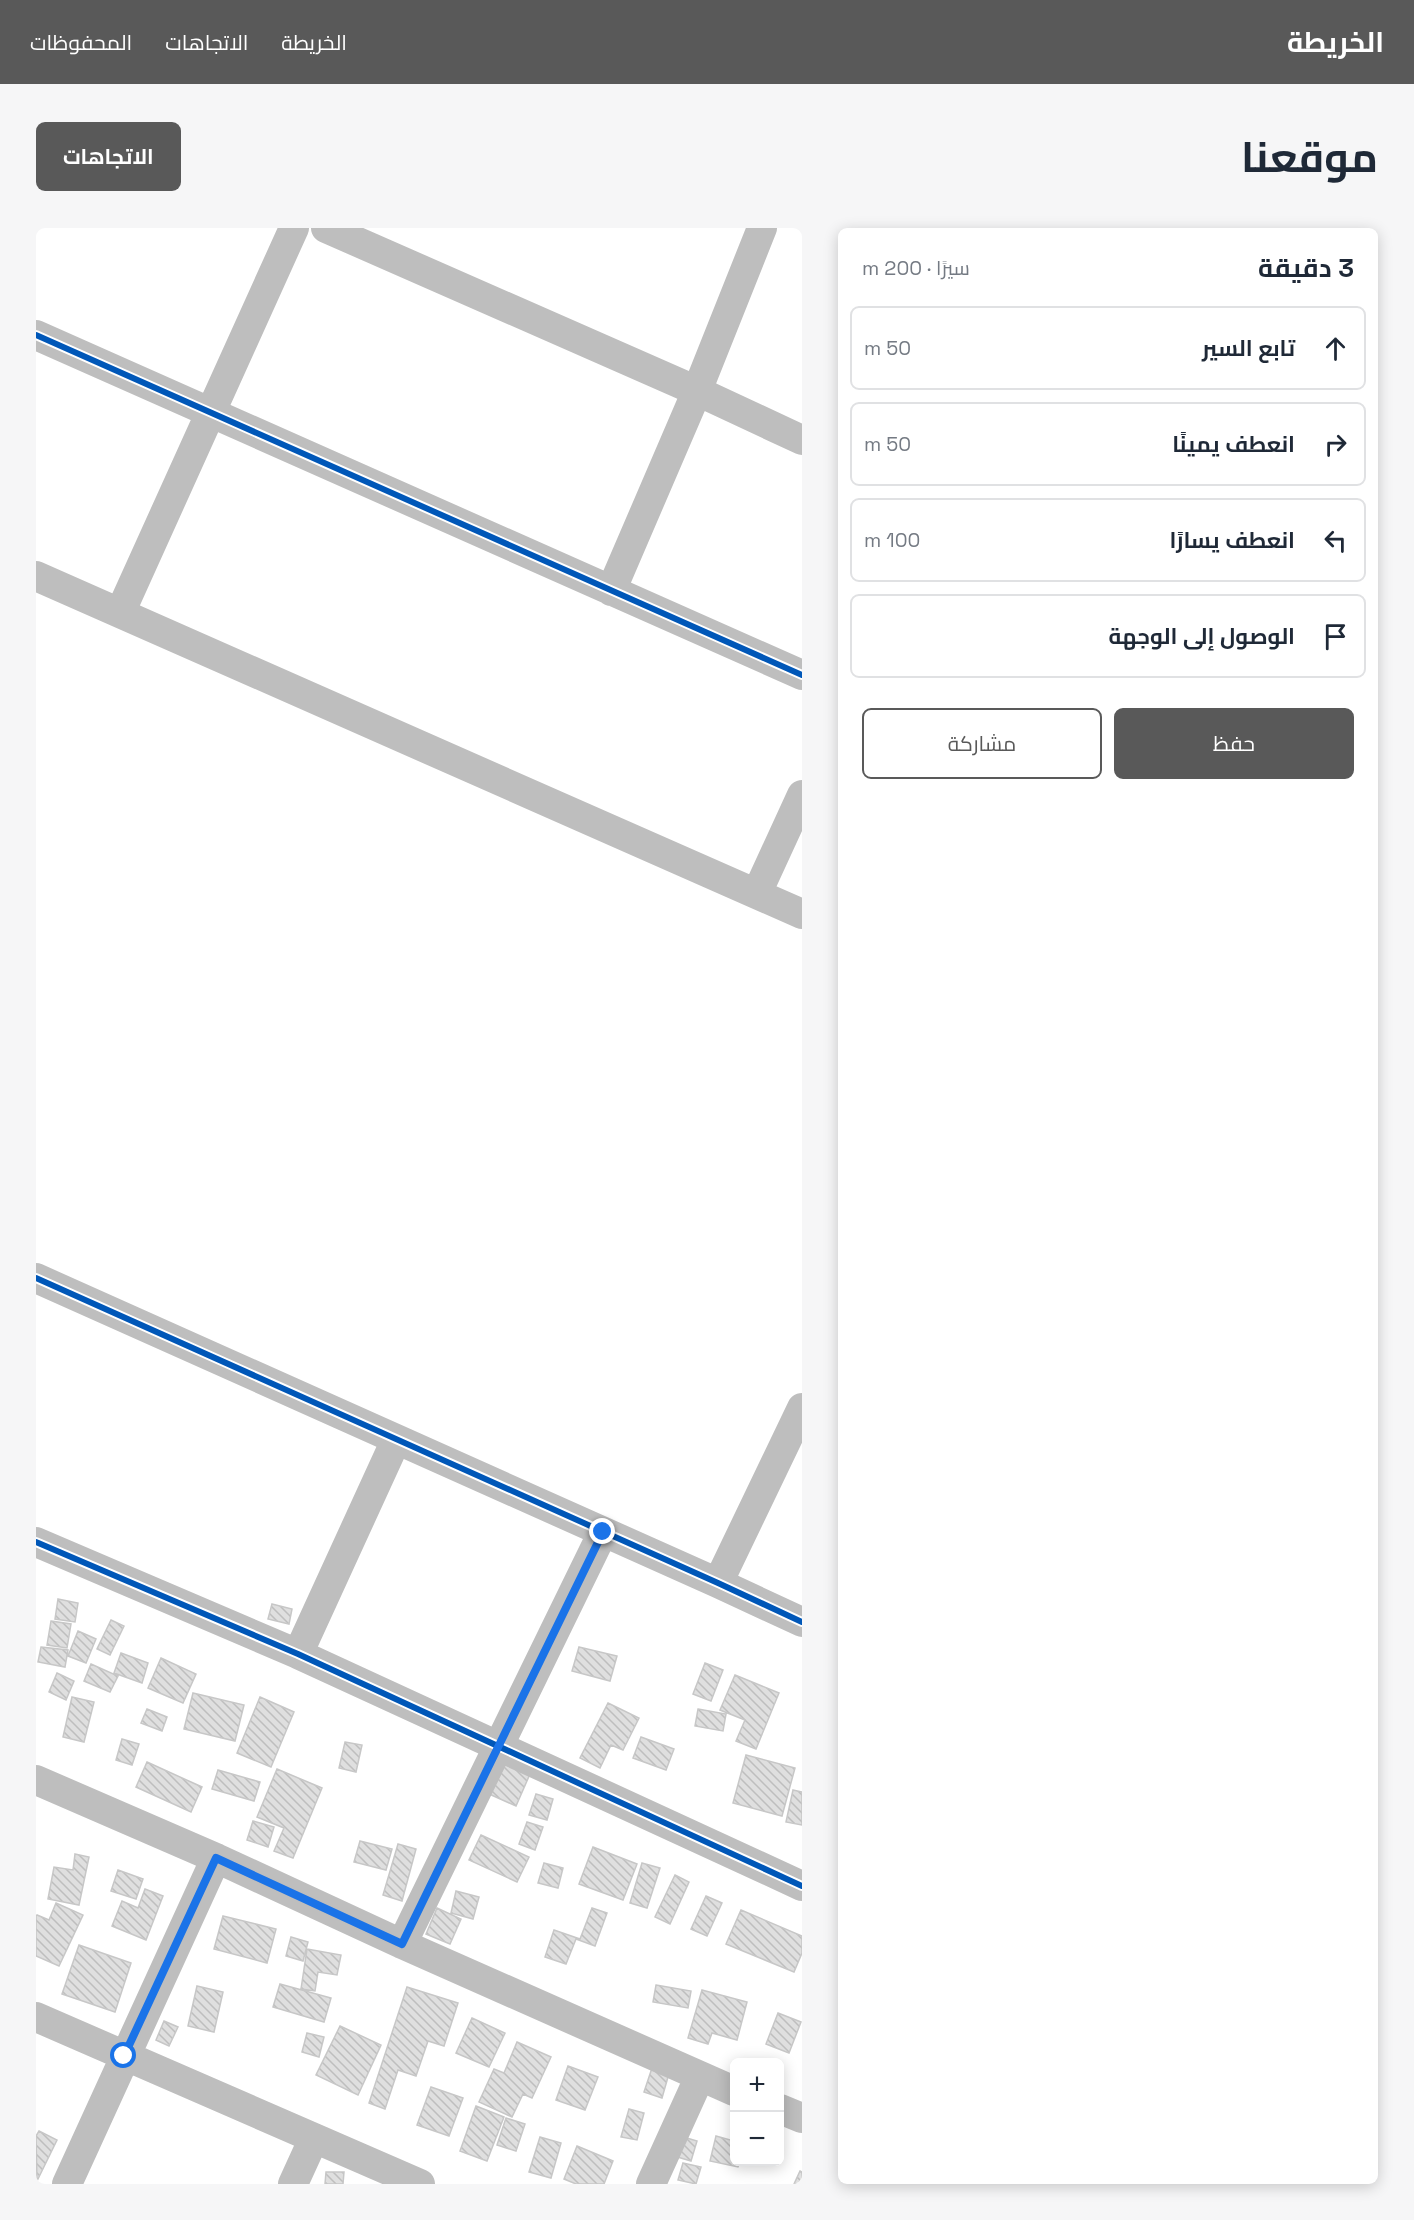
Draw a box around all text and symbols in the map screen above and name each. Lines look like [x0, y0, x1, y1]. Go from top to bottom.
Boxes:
text: الخريطة [1287, 24, 1384, 60]
text: المحفوظات [30, 29, 132, 56]
text: الاتجاهات [165, 29, 248, 56]
text: الخريطة [281, 29, 347, 56]
button: الاتجاهات [36, 122, 181, 191]
text: موقعنا [1241, 131, 1378, 184]
text: 3 دقيقة [1258, 251, 1354, 285]
text: سيرًا · 200 m [862, 255, 970, 281]
icon: ahead [1319, 332, 1352, 365]
text: تابع السير [1202, 334, 1295, 362]
text: 50 m [864, 335, 911, 361]
icon: right [1319, 428, 1352, 461]
text: انعطف يمينًا [1172, 430, 1295, 458]
text: 50 m [864, 431, 911, 457]
icon: left [1319, 524, 1352, 557]
text: انعطف يسارًا [1169, 526, 1295, 554]
text: 100 m [864, 527, 920, 553]
icon: arrive [1319, 620, 1352, 653]
text: الوصول إلى الوجهة [1109, 622, 1295, 650]
button: مشاركة [862, 708, 1102, 779]
button: حفظ [1114, 708, 1354, 779]
route end [589, 1518, 615, 1544]
route start [110, 2042, 136, 2068]
map controls [730, 2058, 784, 2166]
button: + [730, 2058, 784, 2112]
button: − [730, 2112, 784, 2166]

